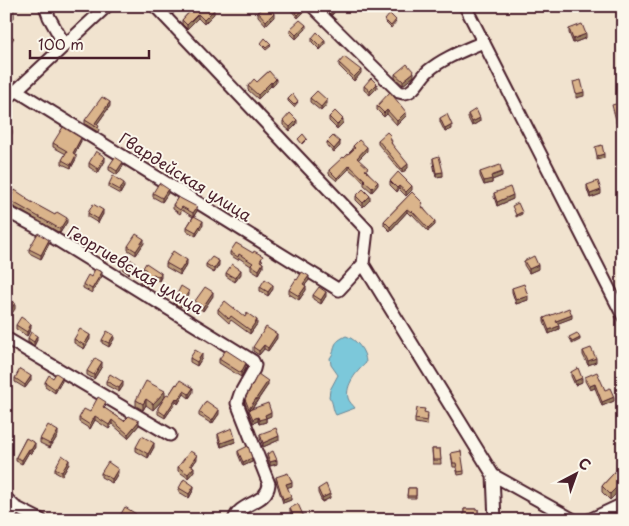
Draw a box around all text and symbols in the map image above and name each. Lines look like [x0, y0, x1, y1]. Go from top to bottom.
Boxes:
scale bar [30, 28, 149, 60]
text: 100 m [38, 32, 84, 55]
street label: Гвардейская улица [115, 125, 257, 227]
street label: Георгиевская улица [63, 219, 209, 319]
north arrow [552, 448, 602, 498]
text: С [574, 452, 596, 475]

